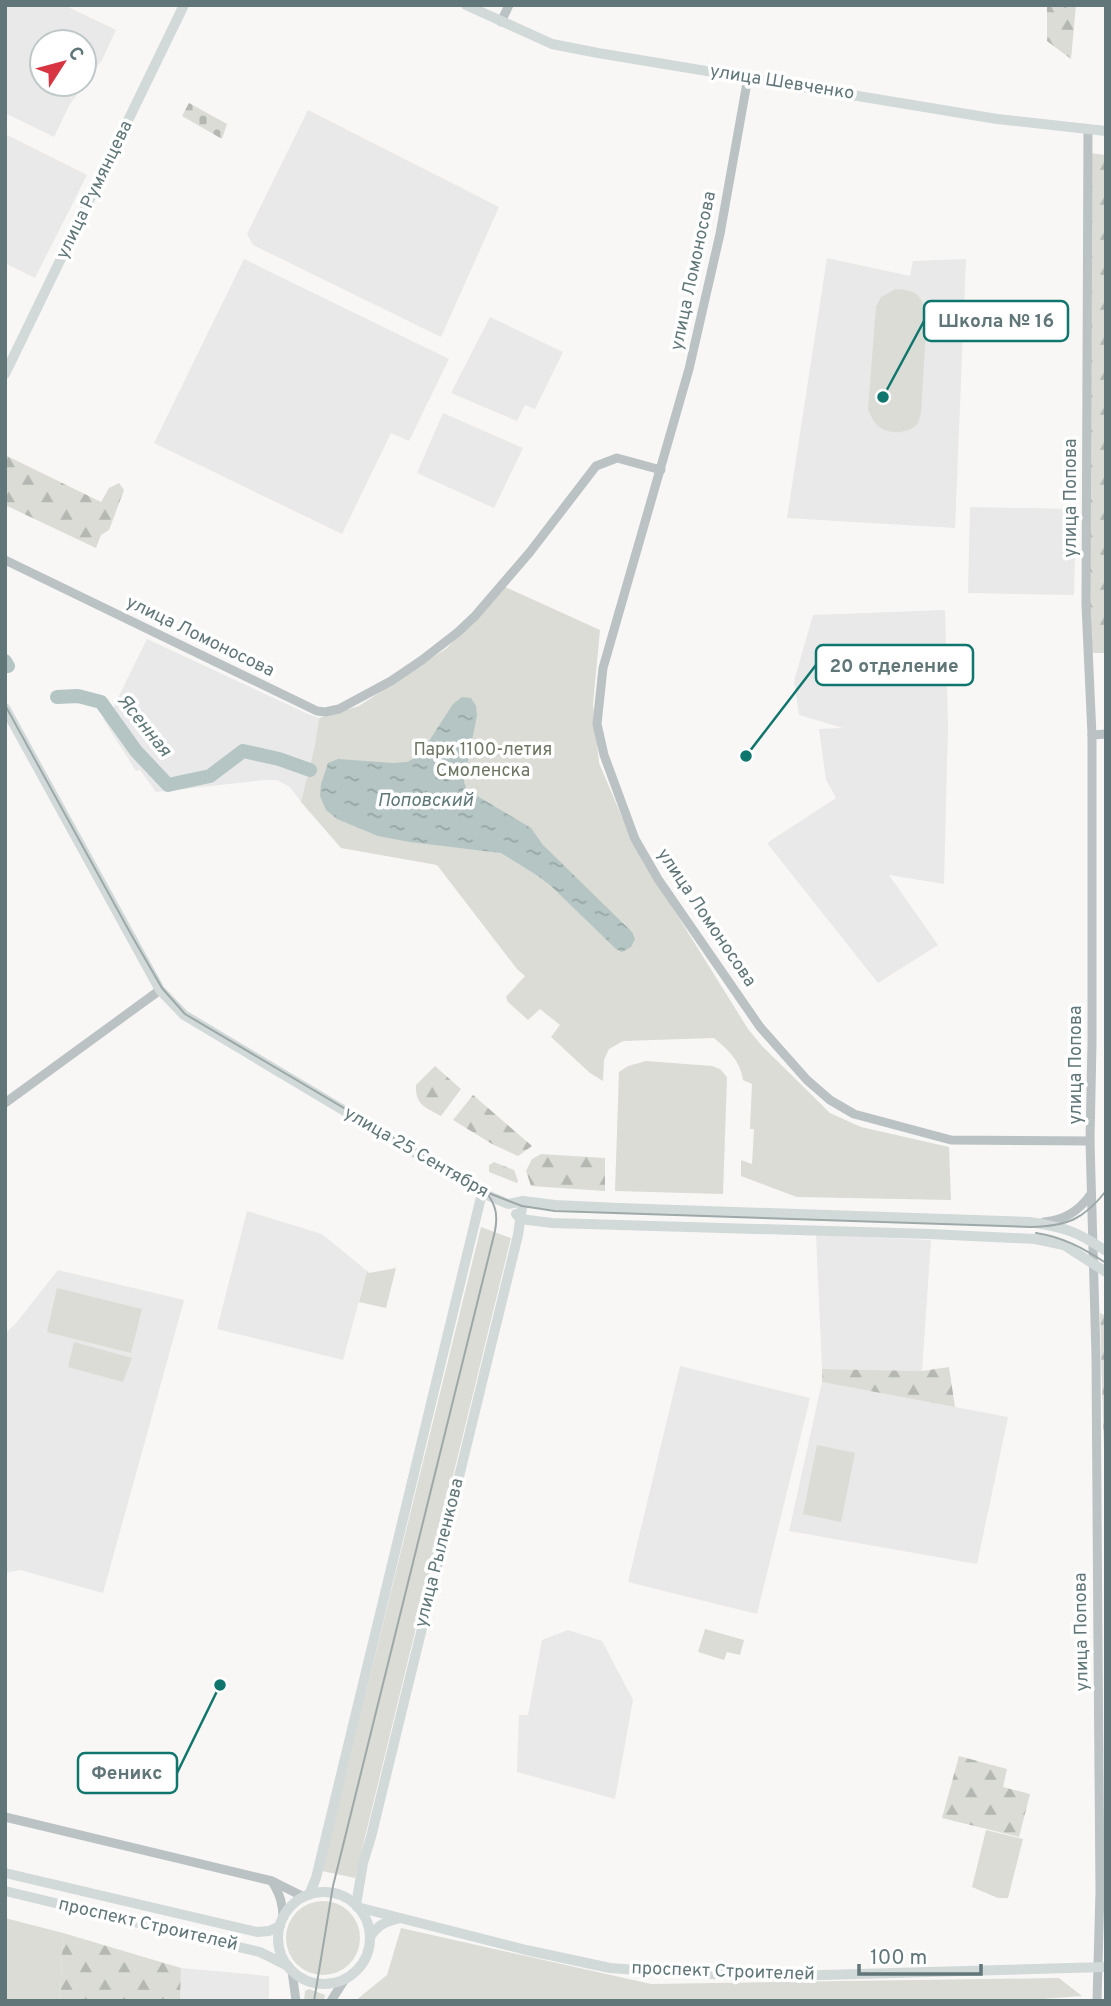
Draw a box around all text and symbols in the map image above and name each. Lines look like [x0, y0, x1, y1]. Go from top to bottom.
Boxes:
north arrow [28, 28, 98, 98]
text: С [62, 42, 88, 66]
street label: улица Шевченко [708, 60, 856, 106]
street label: улица Румянцева [52, 117, 138, 263]
street label: улица Ломоносова [666, 189, 722, 353]
callout: Школа № 16 [924, 301, 1068, 341]
text: Школа № 16 [938, 310, 1054, 334]
street label: улица Попова [1060, 439, 1083, 558]
street label: улица Ломоносова [122, 591, 278, 683]
callout: 20 отделение [816, 645, 973, 685]
text: 20 отделение [829, 655, 959, 679]
water label: Ясенная [111, 690, 177, 763]
park label: Парк 1100-летия Смоленска [414, 739, 552, 783]
water label: Поповский [377, 789, 474, 813]
street label: улица Ломоносова [651, 844, 761, 992]
street label: улица Попова [1065, 1006, 1088, 1125]
street label: улица 25 Сентября [339, 1102, 493, 1204]
street label: улица Рыленкова [410, 1476, 470, 1630]
street label: улица Попова [1069, 1572, 1095, 1692]
callout: Феникс [78, 1753, 177, 1793]
text: Феникс [91, 1762, 163, 1786]
street label: проспект Строителей [56, 1893, 240, 1957]
scale bar [859, 1932, 982, 1976]
text: 100 m [870, 1945, 927, 1972]
street label: проспект Строителей [631, 1957, 815, 1987]

